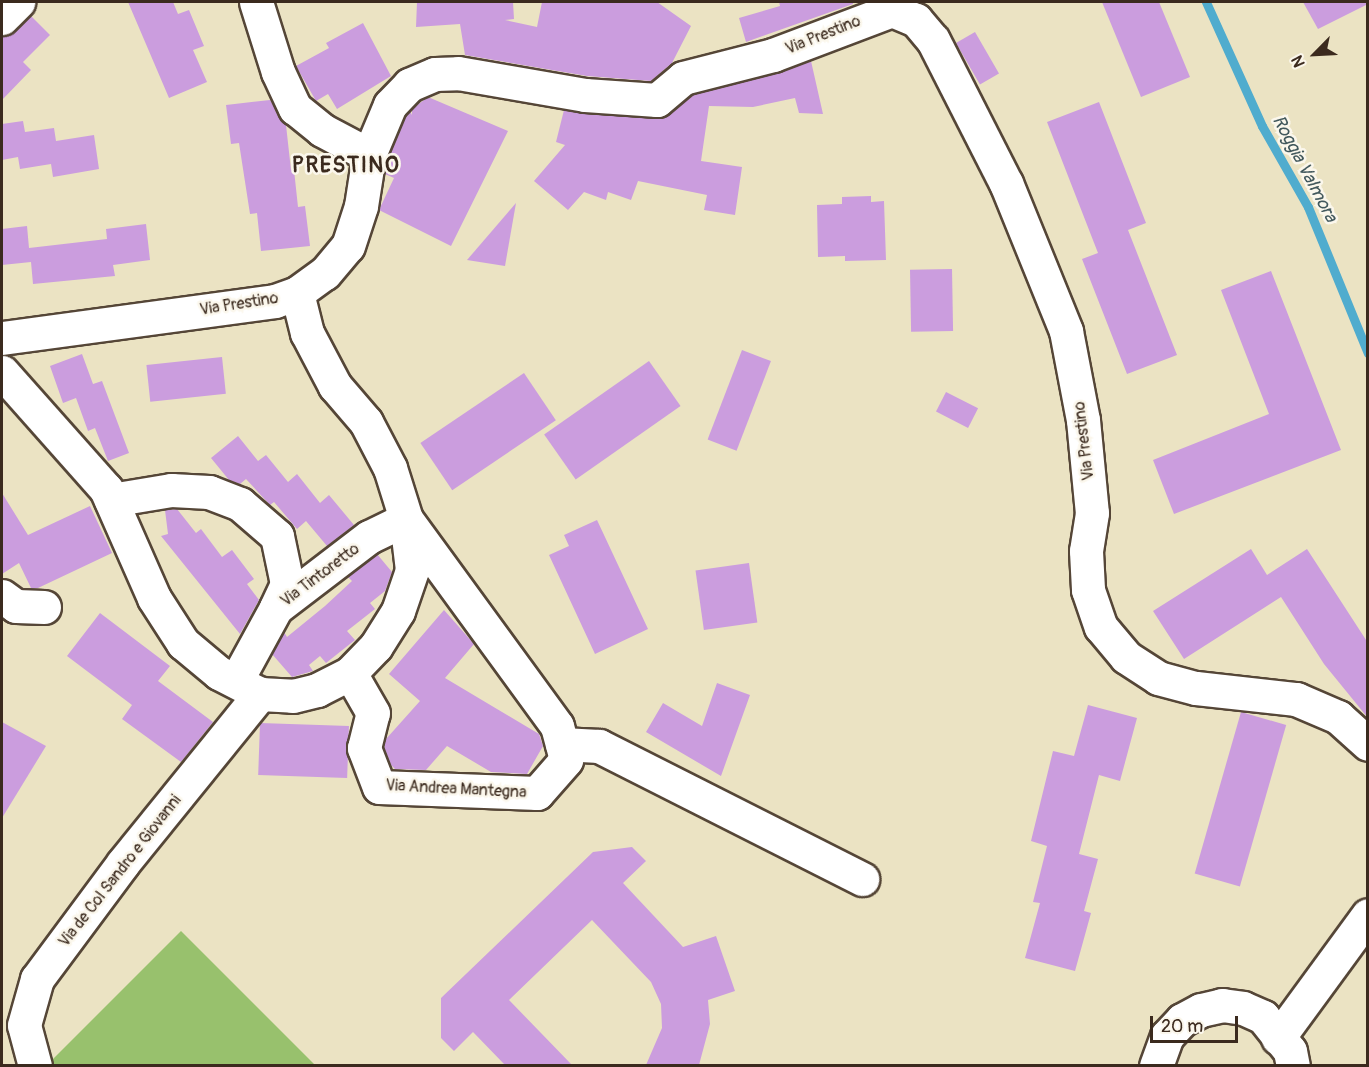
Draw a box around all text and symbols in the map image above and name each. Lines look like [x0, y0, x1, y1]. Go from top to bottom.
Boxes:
street label: Via Prestino [783, 11, 863, 59]
north arrow [1285, 24, 1345, 84]
text: N [1287, 52, 1310, 70]
water label: Roggia Valmora [1267, 112, 1341, 226]
district label: PRESTINO [292, 153, 400, 179]
street label: Via Prestino [198, 288, 280, 320]
street label: Via Prestino [1070, 400, 1098, 482]
street label: Via Tintoretto [277, 539, 363, 611]
street label: Via Andrea Mantegna [385, 776, 527, 802]
street label: Via de Col Sandro e Giovanni [55, 791, 185, 951]
scale bar [1153, 1004, 1242, 1042]
text: 20 m [1161, 1015, 1203, 1038]

